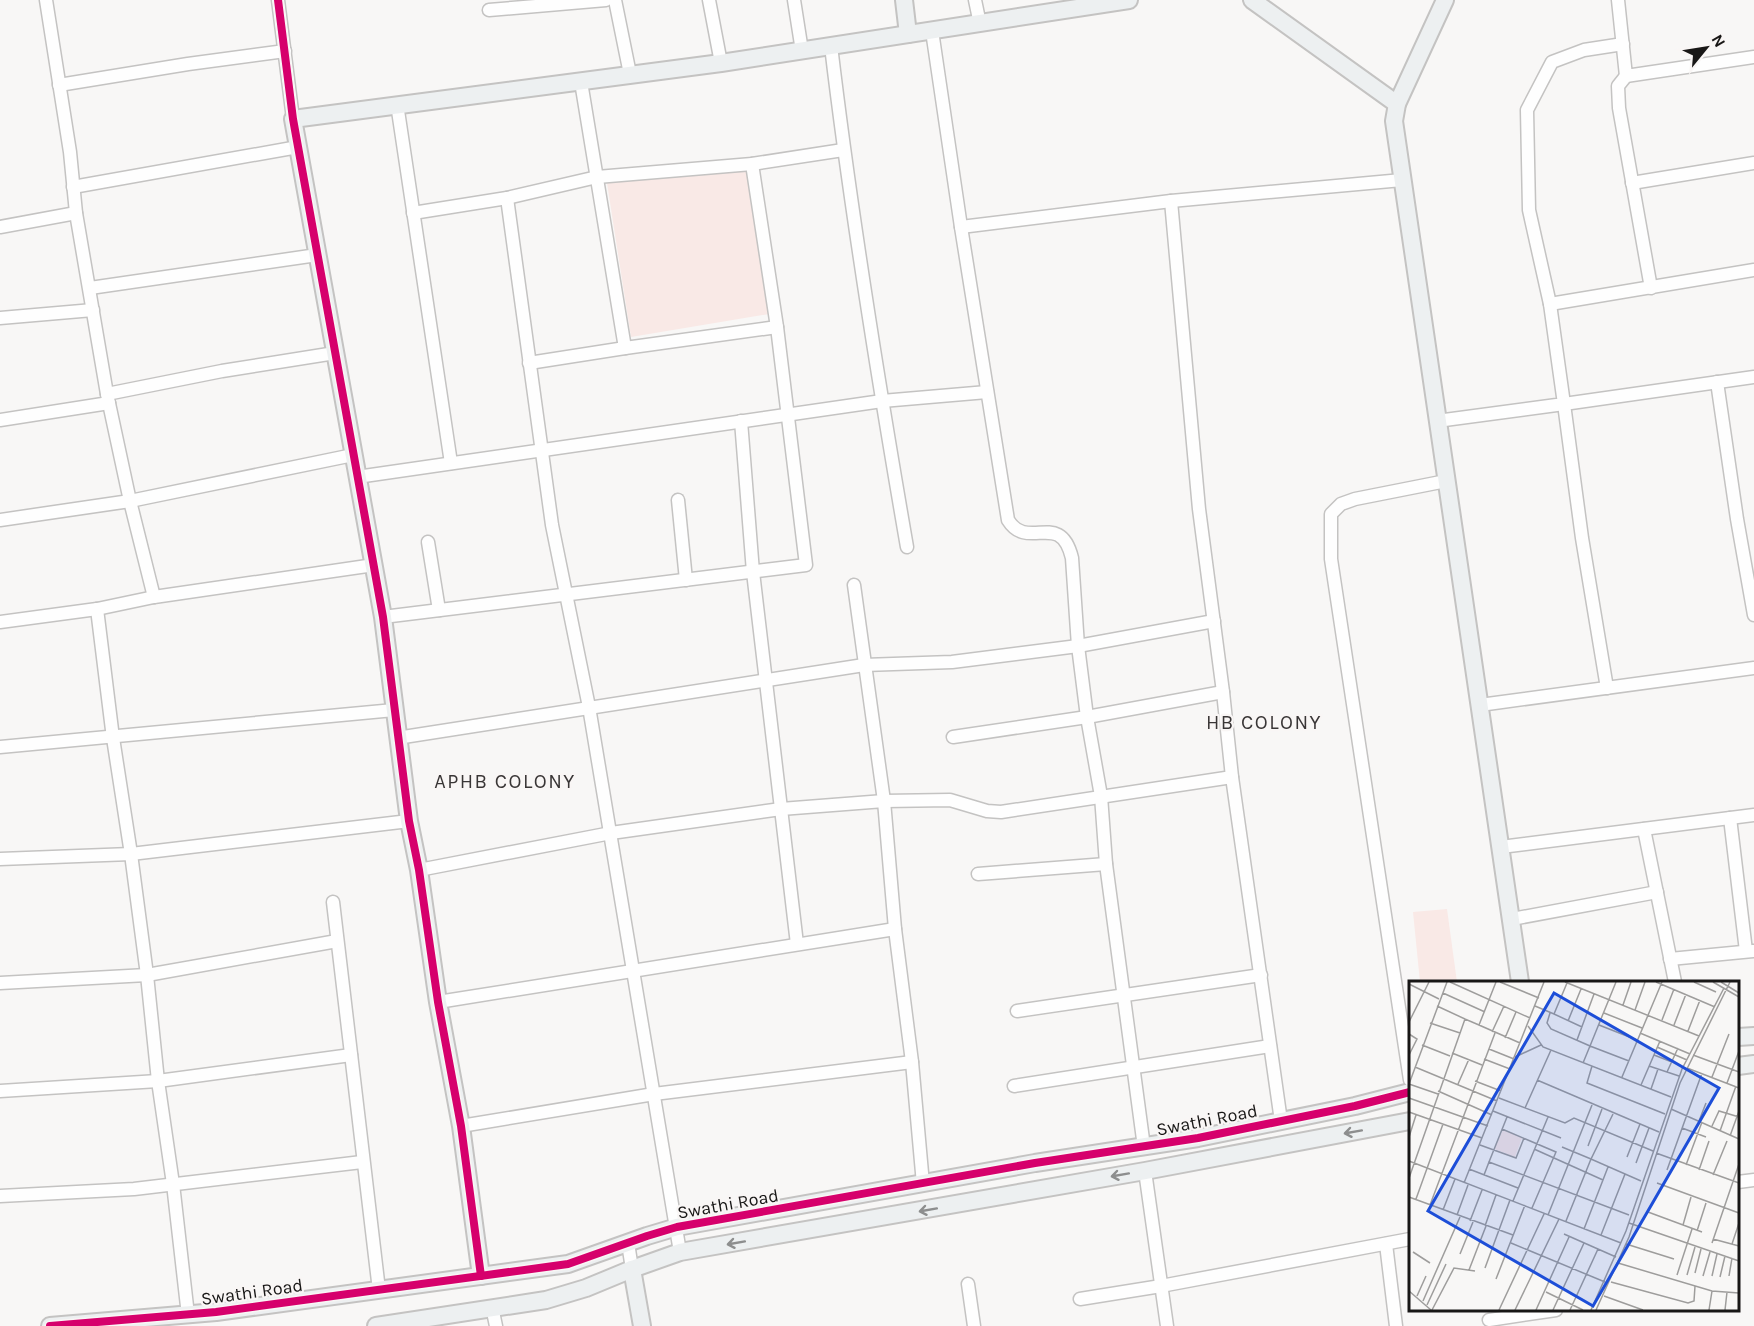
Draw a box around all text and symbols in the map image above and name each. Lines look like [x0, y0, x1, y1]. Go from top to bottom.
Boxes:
north arrow [1676, 18, 1736, 78]
text: N [1707, 31, 1730, 50]
district label: HB COLONY [1206, 711, 1322, 734]
district label: APHB COLONY [434, 770, 576, 793]
inset map [1409, 981, 1739, 1311]
street label: Swathi Road [1155, 1099, 1259, 1141]
one-way arrow [1344, 1126, 1363, 1137]
one-way arrow [1111, 1170, 1130, 1181]
street label: Swathi Road [676, 1184, 780, 1224]
one-way arrow [919, 1204, 938, 1215]
one-way arrow [727, 1238, 746, 1249]
street label: Swathi Road [200, 1274, 304, 1310]

